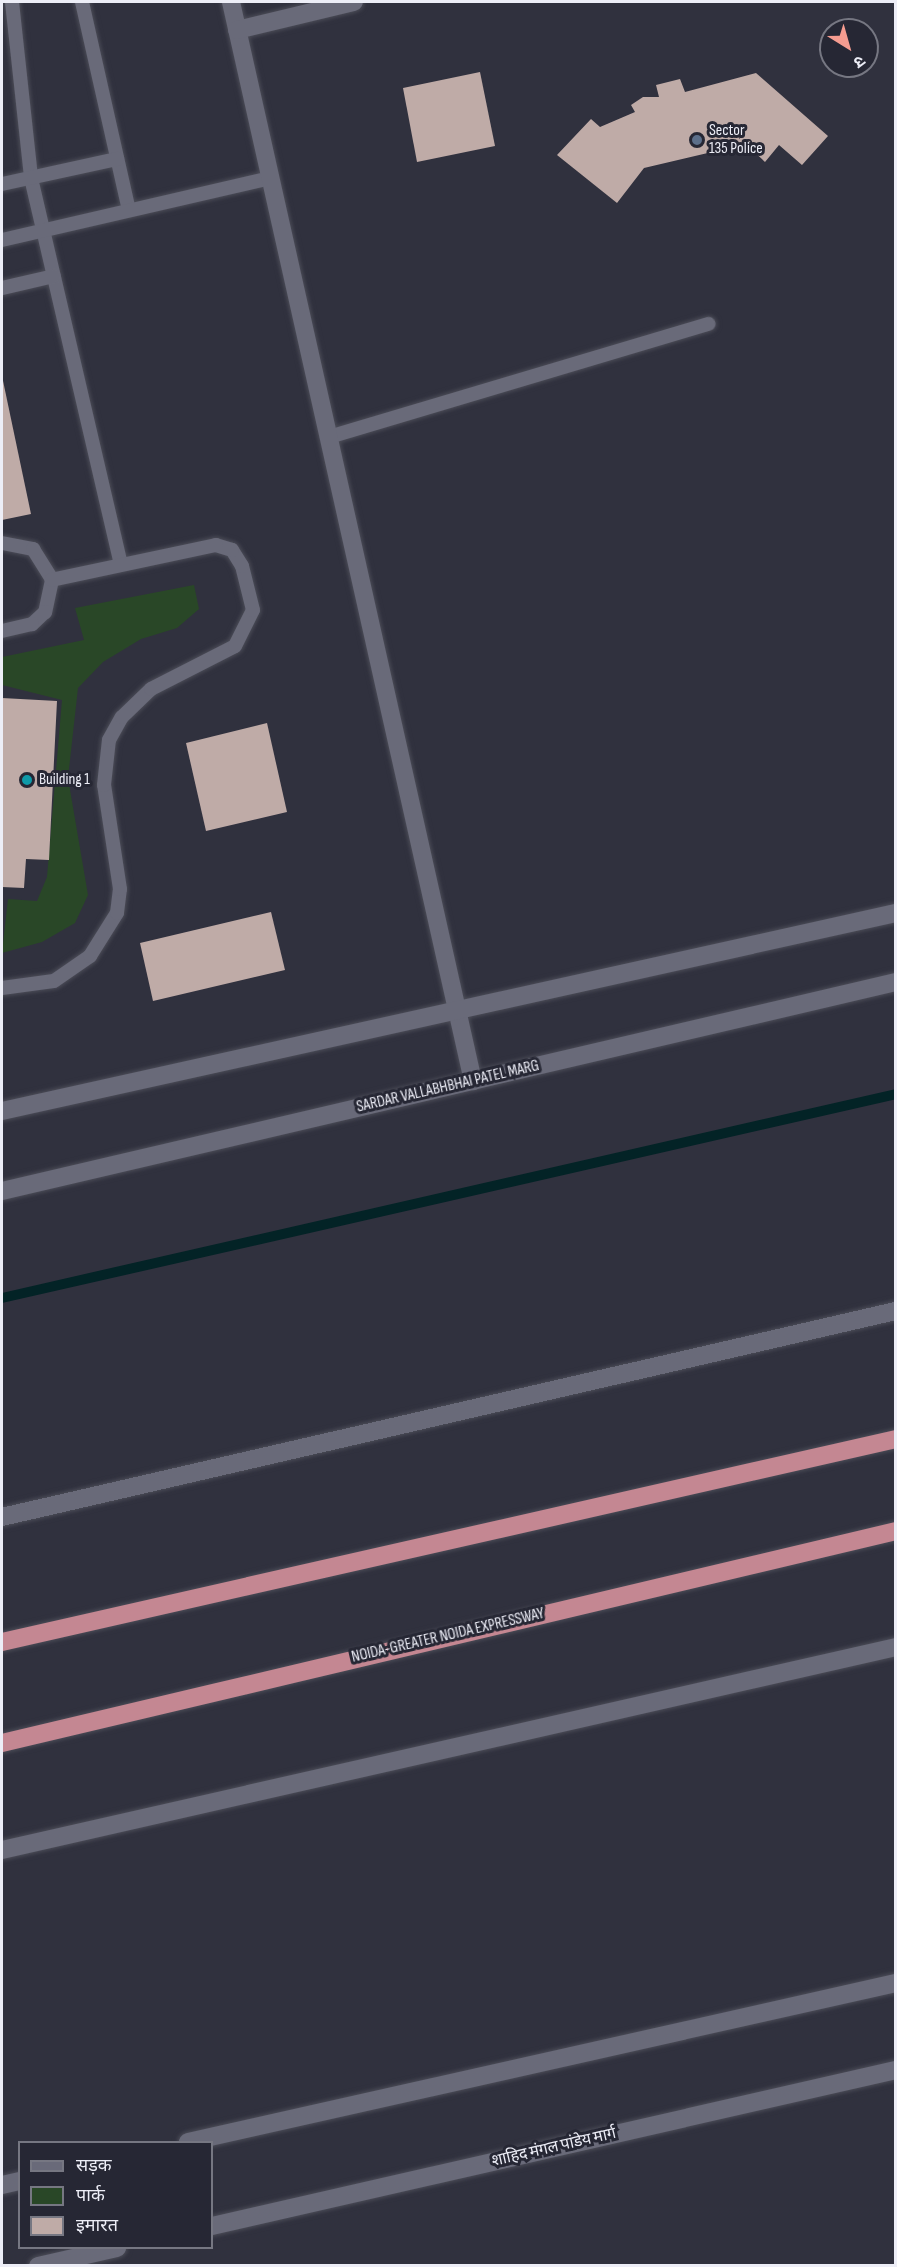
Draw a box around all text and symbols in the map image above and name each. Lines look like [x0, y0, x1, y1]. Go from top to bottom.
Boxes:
north arrow [819, 18, 879, 78]
text: उ [849, 51, 868, 72]
place label: Sector 135 Police [709, 121, 763, 159]
marker: Sector 135 Police [690, 133, 704, 147]
place label: Building 1 [39, 770, 90, 790]
marker: Building 1 [20, 773, 34, 787]
street label: SARDAR VALLABHBHAI PATEL MARG [355, 1057, 541, 1117]
street label: NOIDA-GREATER NOIDA EXPRESSWAY [350, 1604, 546, 1668]
street label: शाहिद मंगल पांडेय मार्ग [490, 2124, 618, 2172]
legend [18, 2141, 213, 2249]
text: सड़क [76, 2155, 112, 2176]
text: पार्क [76, 2185, 105, 2206]
text: इमारत [76, 2215, 118, 2236]

